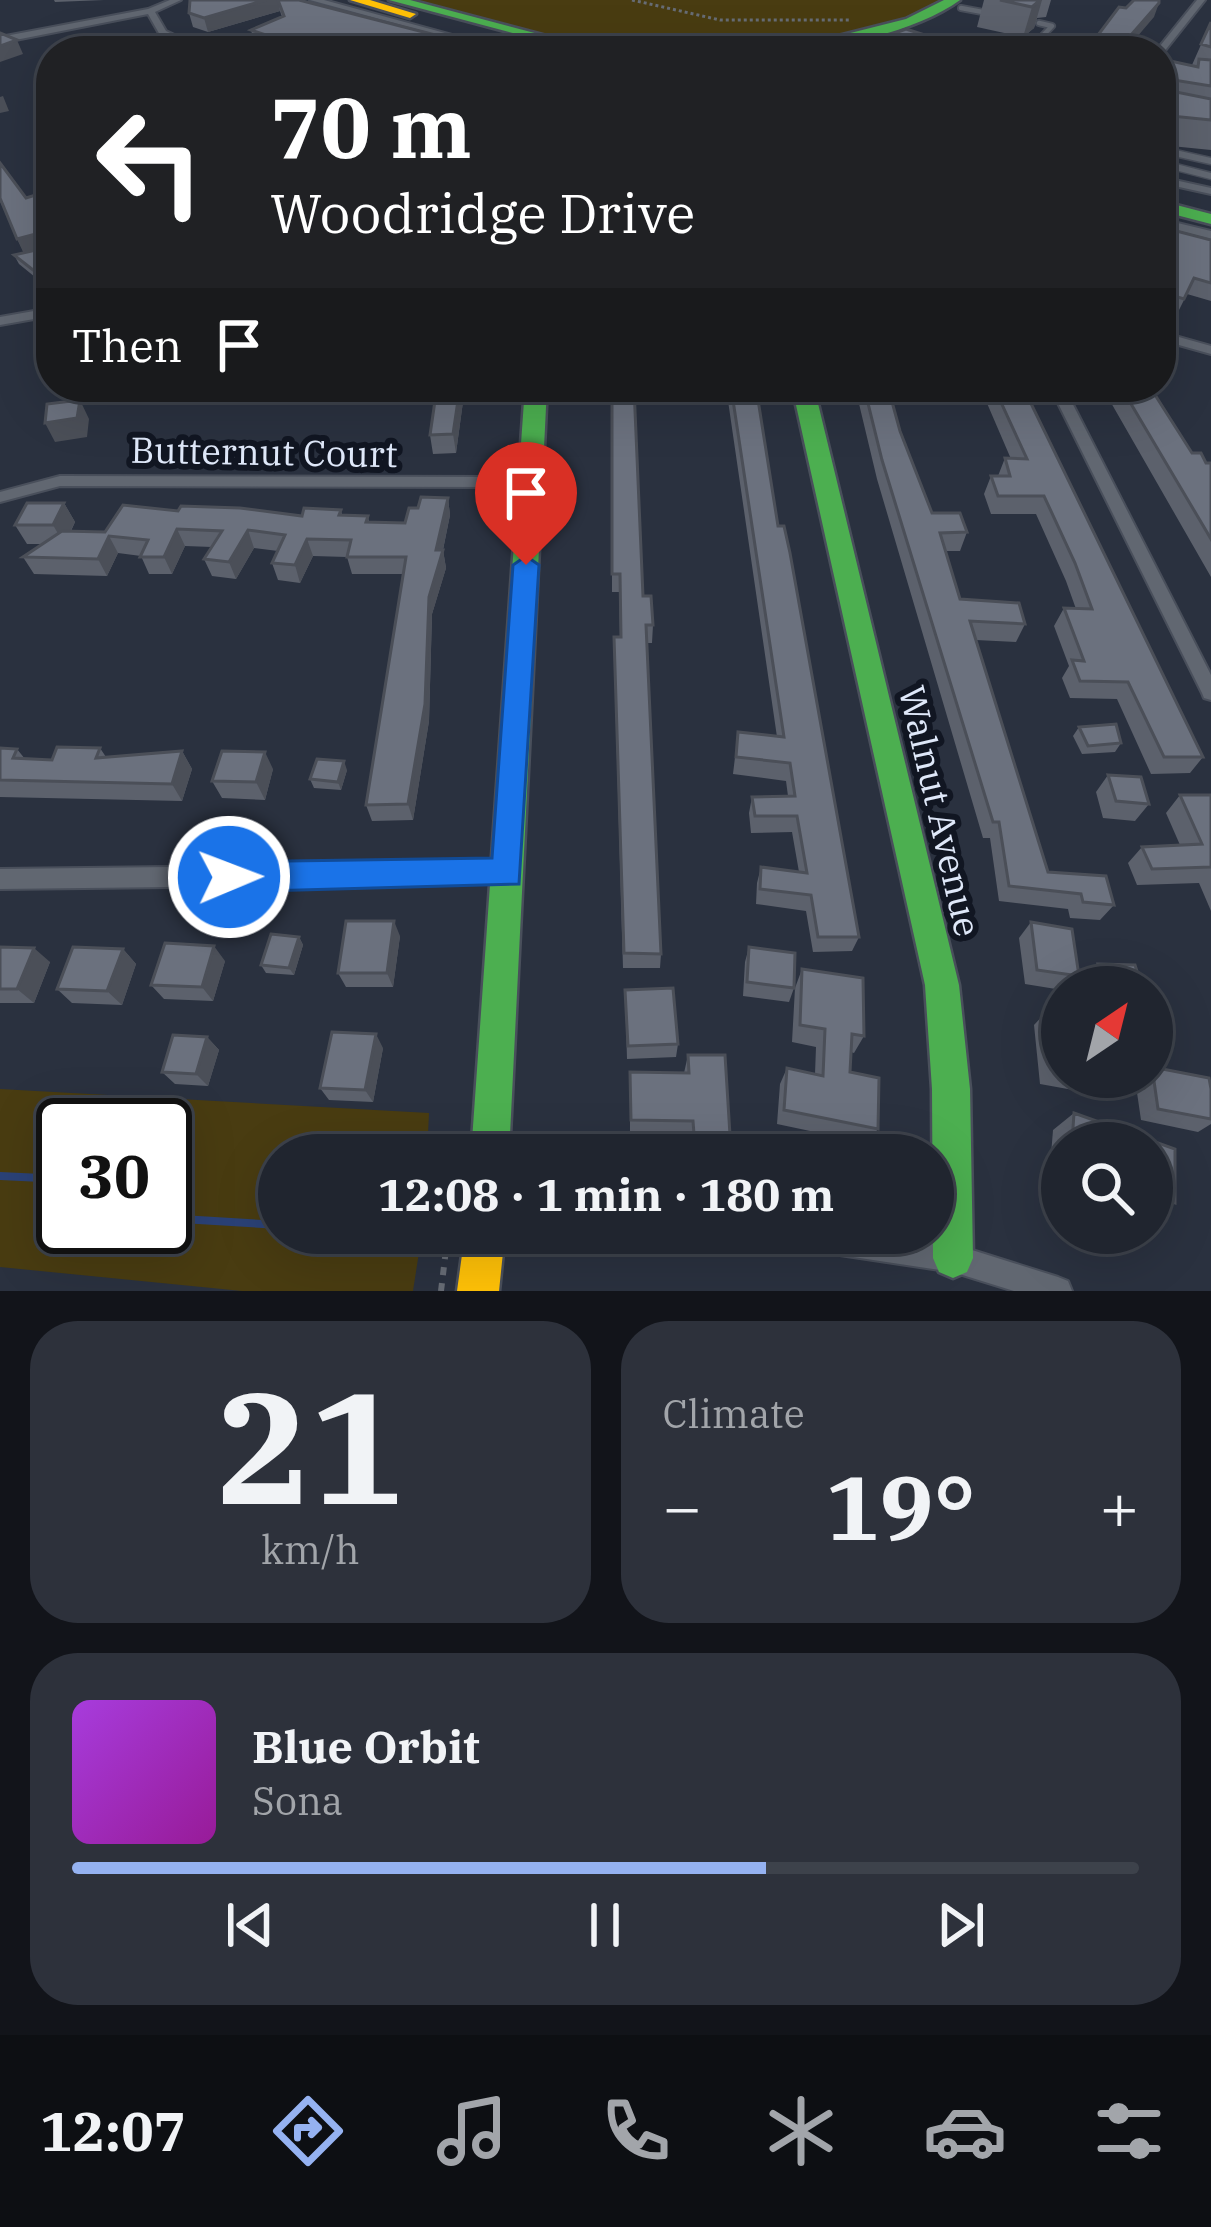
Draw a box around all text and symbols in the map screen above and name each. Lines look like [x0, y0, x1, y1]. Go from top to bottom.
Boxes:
text: 70 m [270, 72, 472, 181]
icon: left [72, 84, 228, 240]
text: Woodridge Drive [270, 178, 695, 248]
icon: arrive [206, 312, 272, 378]
text: Then [72, 316, 182, 374]
street label: Butternut Court [130, 426, 398, 477]
pin [475, 442, 577, 565]
icon: arrive [493, 460, 559, 526]
street label: Walnut Avenue [889, 681, 992, 941]
position arrow [166, 814, 292, 940]
north arrow [1041, 966, 1173, 1098]
map controls [1041, 966, 1173, 1254]
speed limit sign: 30 [36, 1098, 192, 1254]
button: search [1041, 1122, 1173, 1254]
text: 12:08 · 1 min · 180 m [378, 1165, 834, 1223]
text: 21 [217, 1344, 404, 1547]
text: Climate [663, 1388, 805, 1439]
text: 19° [826, 1448, 976, 1565]
text: − [663, 1463, 702, 1549]
text: + [1099, 1463, 1139, 1549]
text: km/h [261, 1524, 360, 1575]
text: Blue Orbit [252, 1717, 480, 1775]
text: Sona [252, 1775, 343, 1826]
icon: previous [217, 1892, 283, 1958]
icon: pause [572, 1892, 638, 1958]
icon: next [928, 1892, 994, 1958]
icon: directions [266, 2089, 350, 2173]
icon: music [430, 2089, 514, 2173]
icon: phone [594, 2089, 678, 2173]
icon: climate [759, 2089, 843, 2173]
icon: car [923, 2089, 1007, 2173]
icon: filters [1087, 2089, 1171, 2173]
text: 12:07 [40, 2096, 186, 2166]

